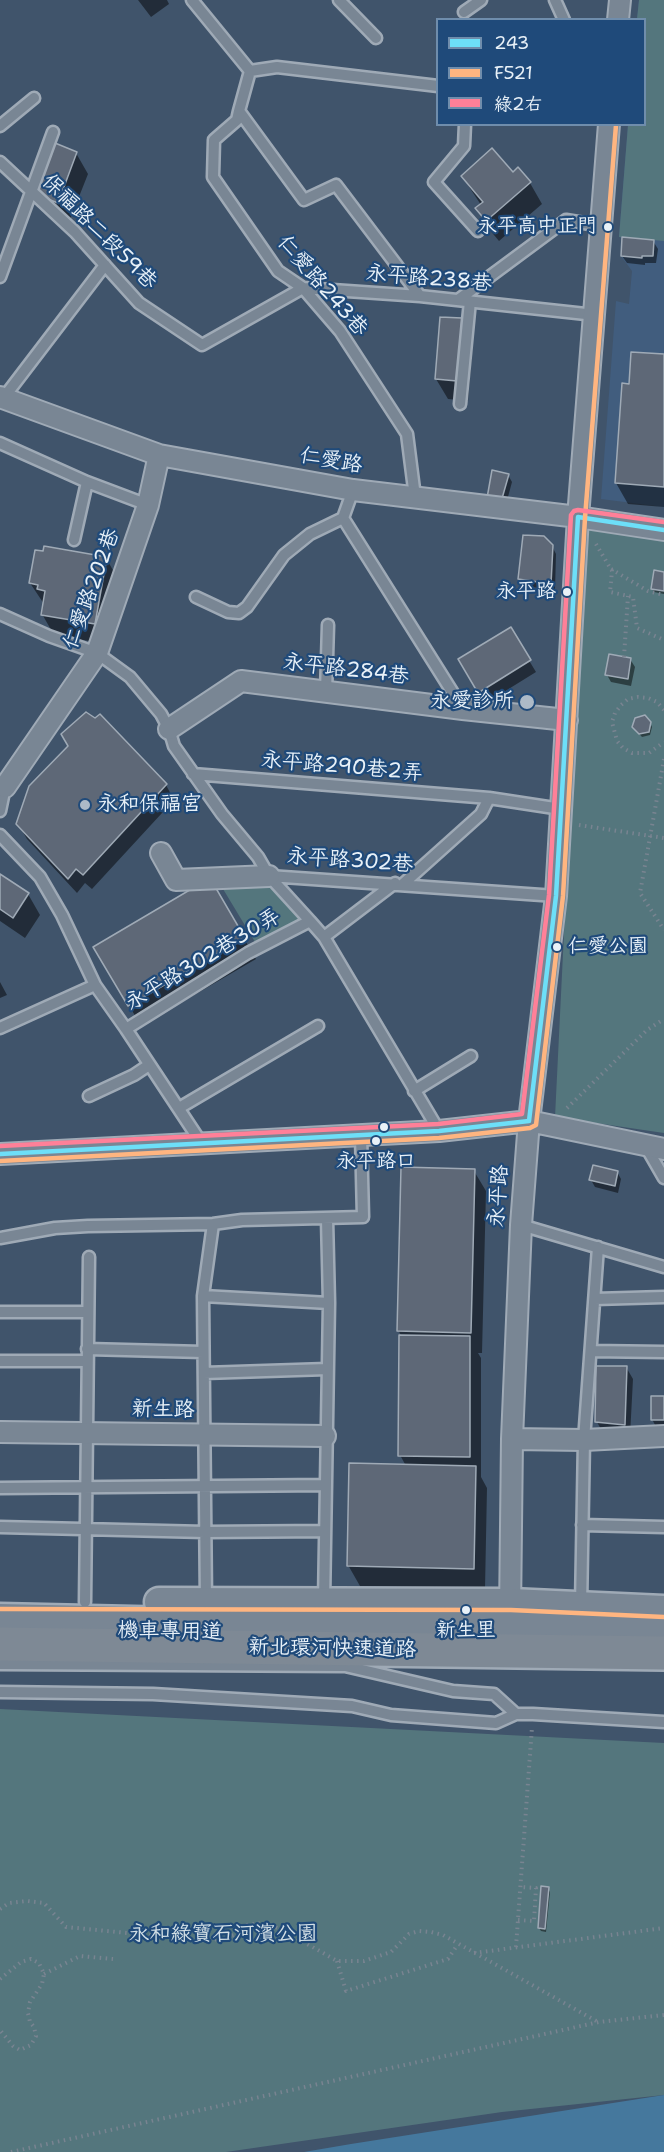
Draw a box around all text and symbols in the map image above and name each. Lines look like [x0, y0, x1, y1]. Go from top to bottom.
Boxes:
legend [436, 18, 646, 126]
text: 243 [494, 31, 529, 55]
text: F521 [494, 61, 533, 85]
text: 綠2右 [494, 92, 543, 116]
street label: 保福路二段59巷 [36, 169, 162, 295]
place label: 永平高中正門 [477, 215, 597, 239]
marker: 永平高中正門 [602, 221, 614, 233]
street label: 仁愛路243巷 [271, 230, 373, 342]
street label: 永平路238巷 [365, 261, 493, 297]
street label: 仁愛路 [298, 443, 364, 479]
street label: 仁愛路202巷 [59, 525, 125, 653]
place label: 永平路 [496, 580, 556, 604]
marker: 永平路 [561, 586, 573, 598]
street label: 永平路284巷 [282, 650, 410, 690]
place label: 永愛診所 [430, 689, 514, 715]
marker: 永愛診所 [518, 693, 536, 711]
street label: 永平路290巷2弄 [260, 747, 424, 787]
place label: 永和保福宮 [97, 792, 202, 818]
marker: 永和保福宮 [78, 798, 92, 812]
street label: 永平路302巷 [286, 844, 414, 878]
street label: 永平路302巷30弄 [121, 904, 285, 1016]
place label: 仁愛公園 [568, 935, 648, 959]
marker: 仁愛公園 [551, 941, 563, 953]
unlabelled marker [378, 1121, 390, 1133]
marker: 永平路口 [370, 1135, 382, 1147]
place label: 永平路口 [336, 1150, 416, 1174]
street label: 永平路 [484, 1164, 514, 1228]
street label: 新生路 [131, 1397, 195, 1423]
marker: 新生里 [460, 1604, 472, 1616]
street label: 機車專用道 [117, 1618, 223, 1646]
place label: 新生里 [436, 1619, 496, 1643]
street label: 新北環河快速道路 [248, 1635, 416, 1663]
park label: 永和綠寶石河濱公園 [129, 1922, 317, 1948]

